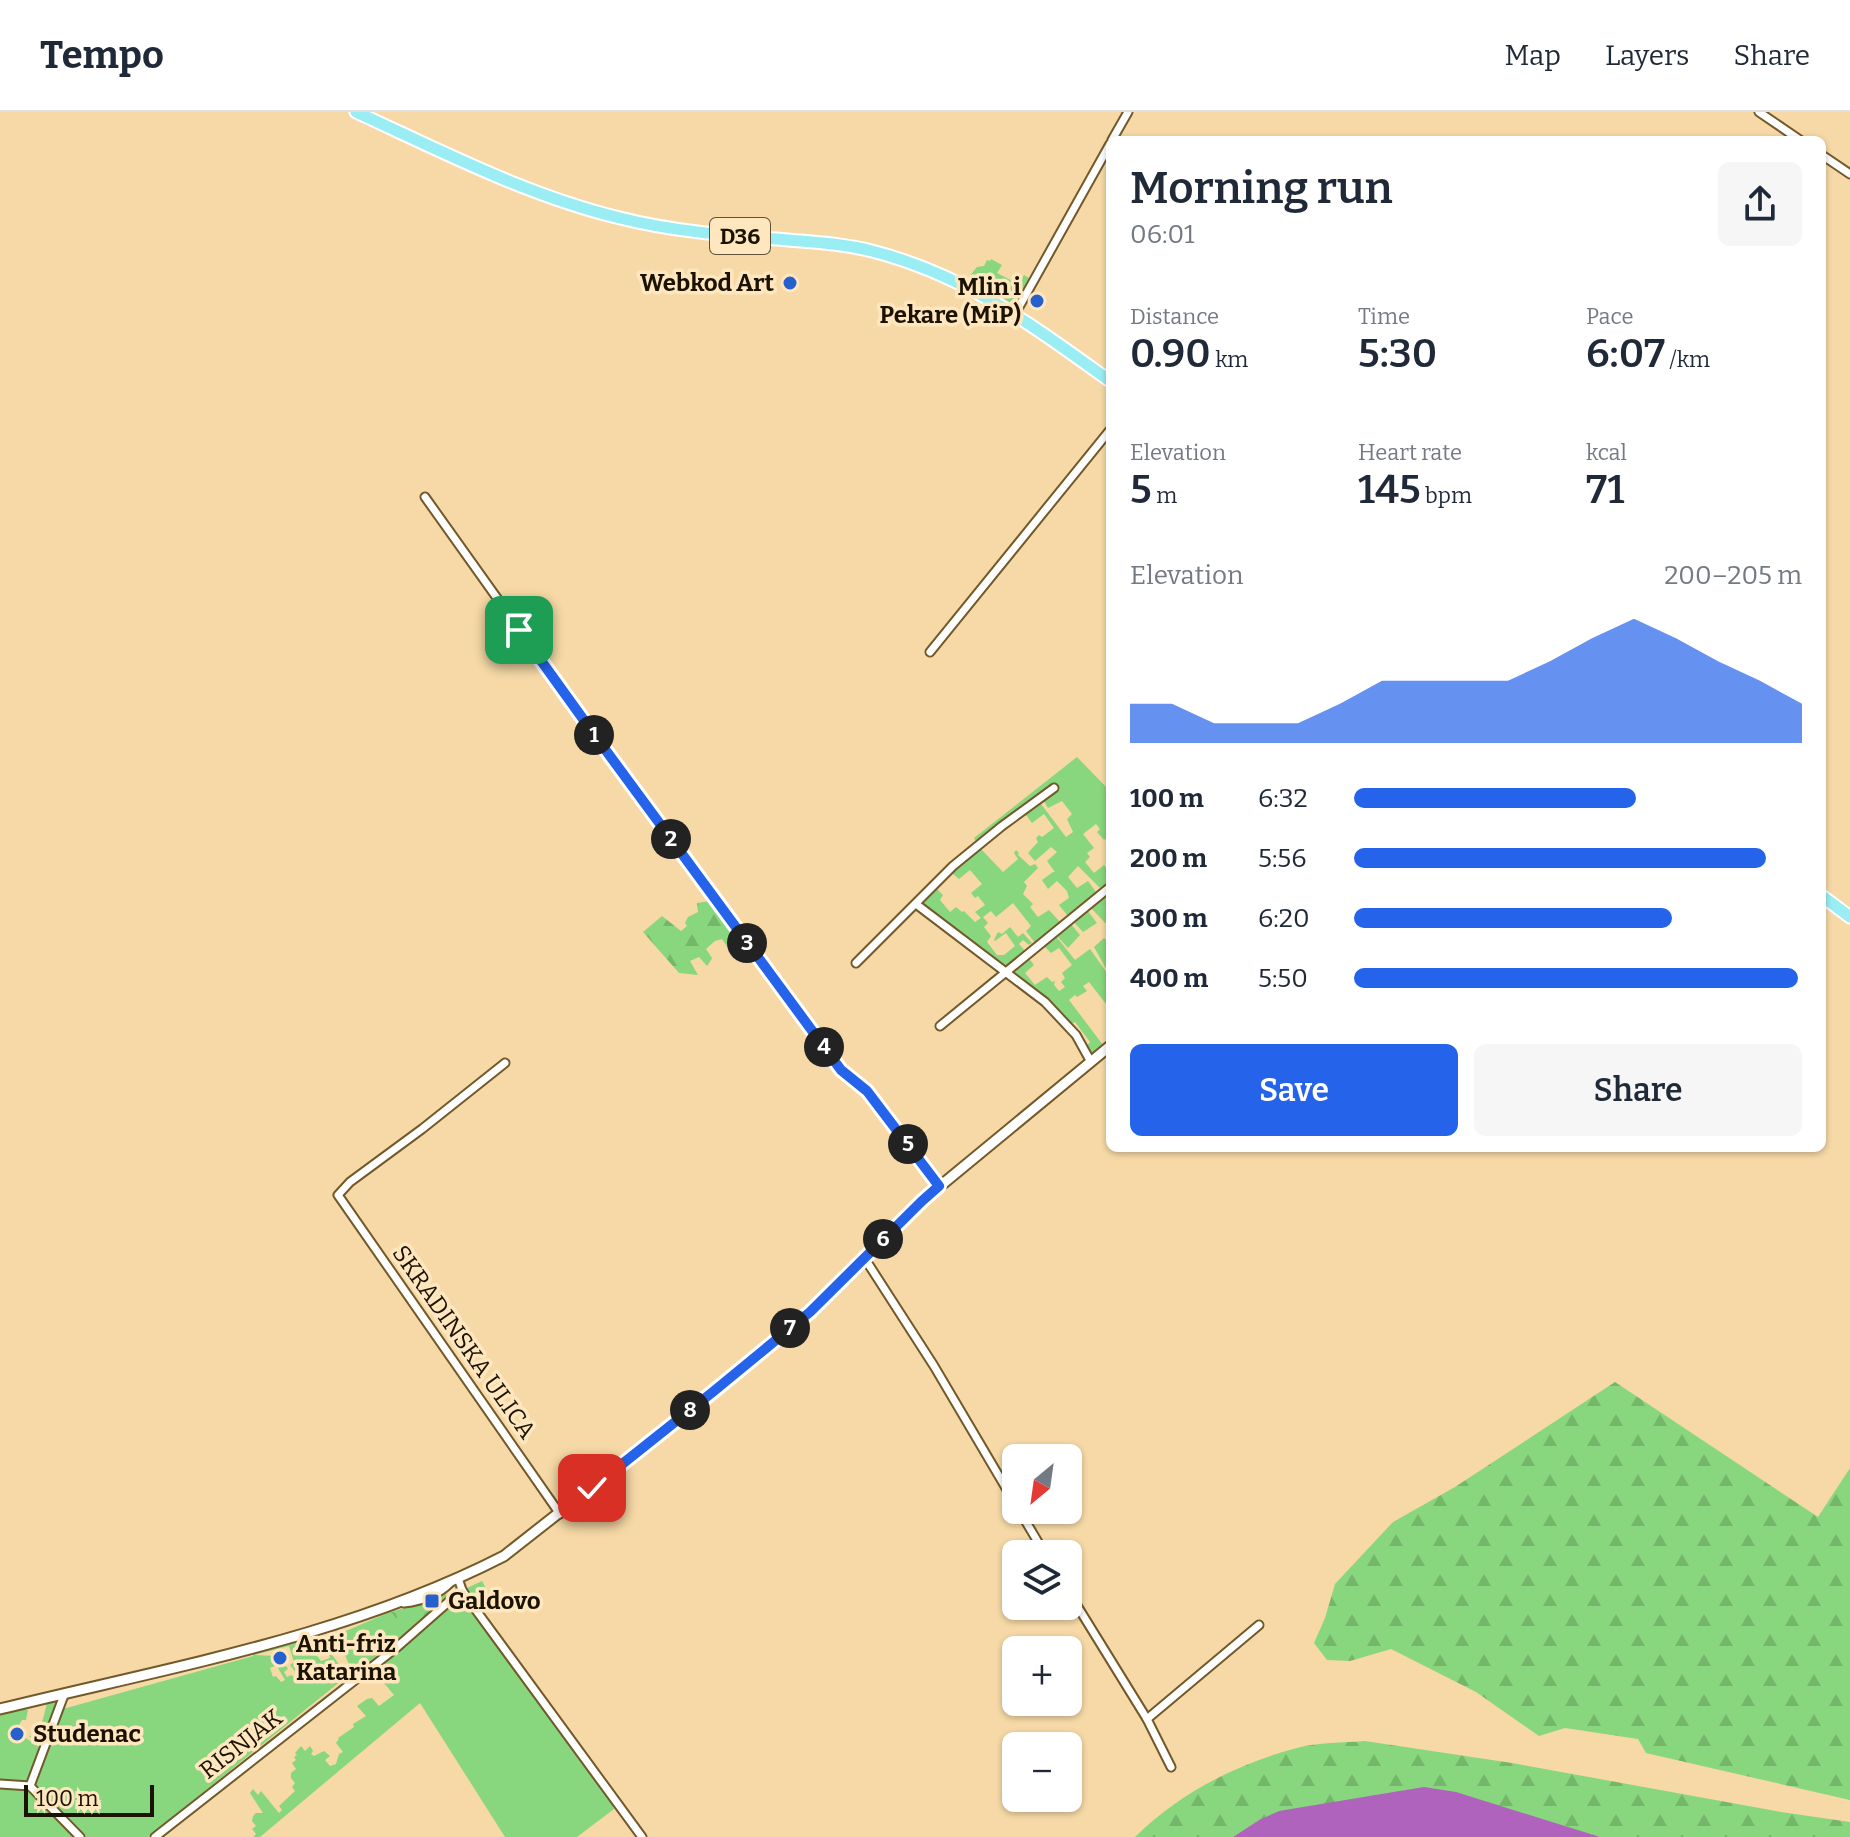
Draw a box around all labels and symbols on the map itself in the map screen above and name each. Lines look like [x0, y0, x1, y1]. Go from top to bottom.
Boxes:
road number: D36 [710, 218, 770, 254]
place label: Webkod Art [640, 269, 775, 297]
place label: Mlin i Pekare (MiP) [879, 273, 1021, 329]
marker: Webkod Art [781, 274, 799, 292]
marker: Mlin i Pekare (MiP) [1028, 292, 1046, 310]
pin [485, 596, 553, 664]
pin: 1 [574, 715, 614, 755]
pin: 2 [651, 819, 691, 859]
pin: 3 [727, 923, 767, 963]
pin: 4 [804, 1027, 844, 1067]
pin: 5 [888, 1124, 928, 1164]
pin: 6 [863, 1219, 903, 1259]
street label: SKRADINSKA ULICA [387, 1240, 541, 1444]
pin: 7 [770, 1308, 810, 1348]
pin: 8 [670, 1390, 710, 1430]
north arrow [1002, 1444, 1082, 1524]
pin [558, 1454, 626, 1522]
place label: Galdovo [448, 1587, 541, 1615]
marker: Galdovo [423, 1592, 441, 1610]
place label: Anti-friz Katarina [296, 1630, 397, 1686]
marker: Anti-friz Katarina [271, 1649, 289, 1667]
street label: RISNJAK [194, 1703, 288, 1785]
place label: Studenac [33, 1720, 141, 1748]
marker: Studenac [8, 1725, 26, 1743]
scale bar [24, 1781, 154, 1817]

